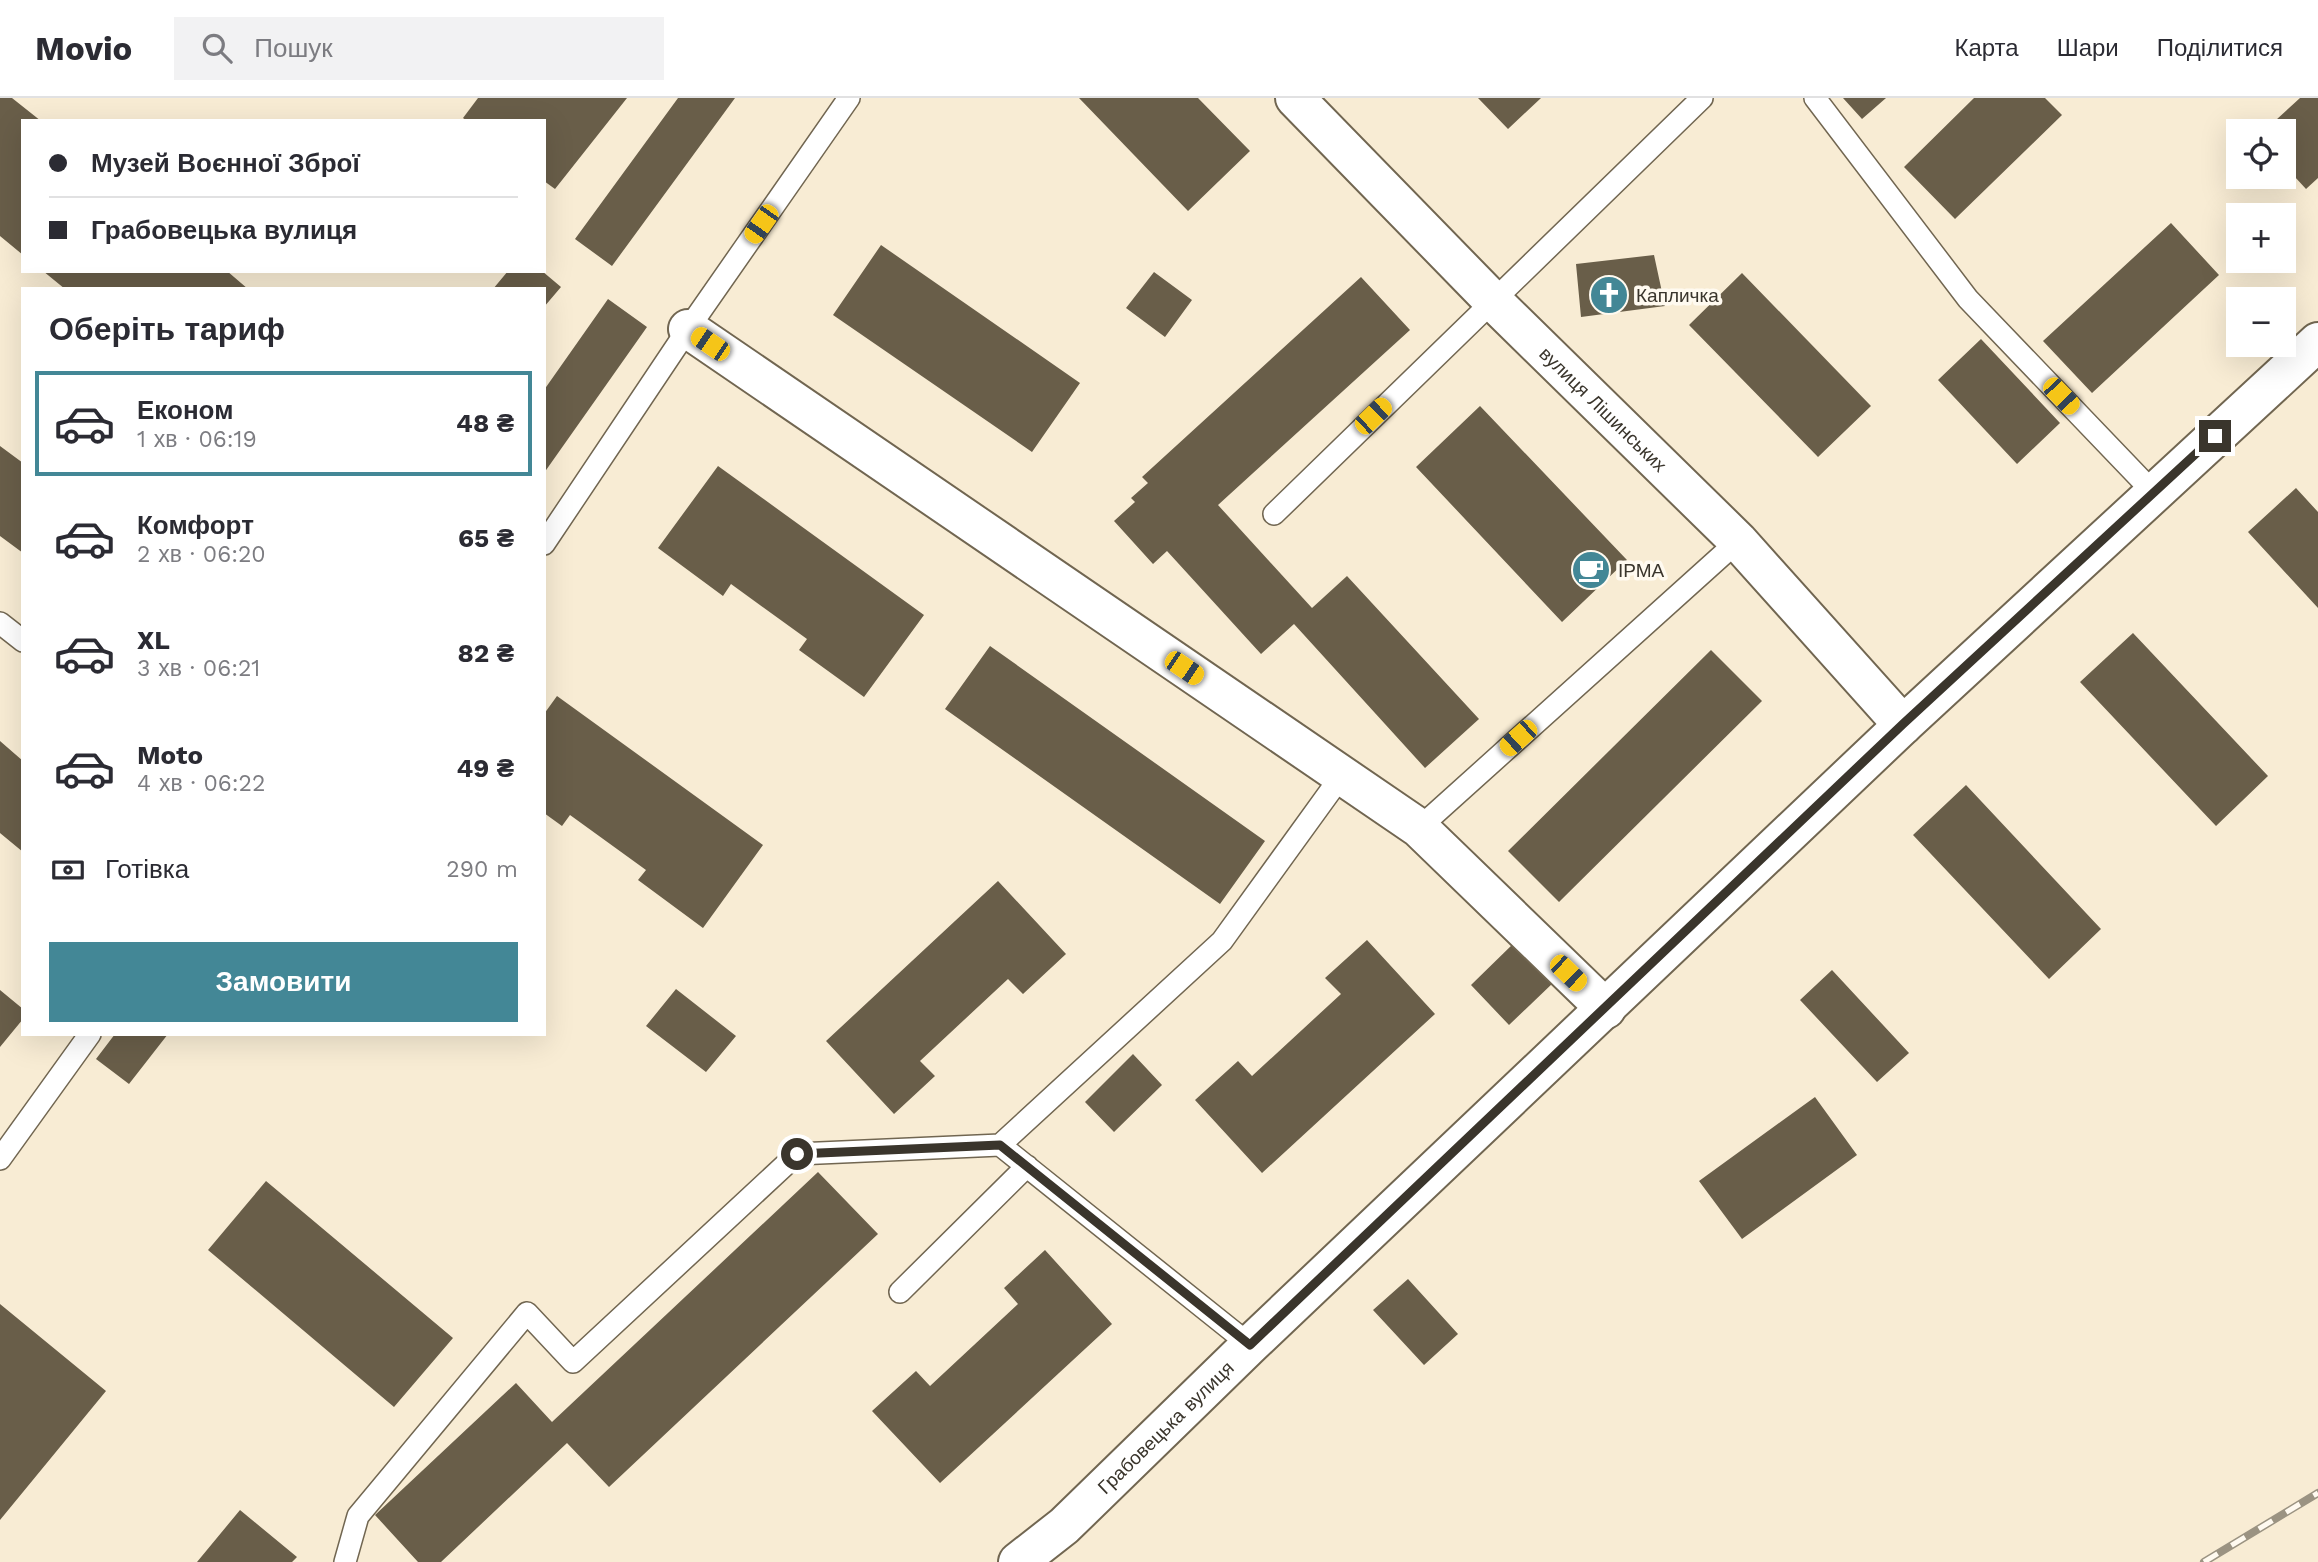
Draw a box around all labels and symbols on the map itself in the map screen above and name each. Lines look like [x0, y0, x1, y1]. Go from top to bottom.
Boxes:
car [741, 201, 782, 247]
church icon: Капличка [1588, 274, 1630, 316]
place label: Капличка [1636, 284, 1719, 307]
car [687, 324, 734, 364]
street label: вулиця Лішинських [1535, 342, 1672, 477]
car [2039, 374, 2084, 418]
car [1351, 394, 1396, 438]
route end [2199, 420, 2231, 452]
cafe icon: ІРМА [1570, 549, 1612, 591]
place label: ІРМА [1618, 559, 1665, 582]
car [1161, 648, 1208, 688]
car [1496, 716, 1541, 760]
car [1546, 951, 1591, 995]
route start [781, 1138, 813, 1170]
street label: Грабовецька вулиця [1093, 1356, 1238, 1498]

